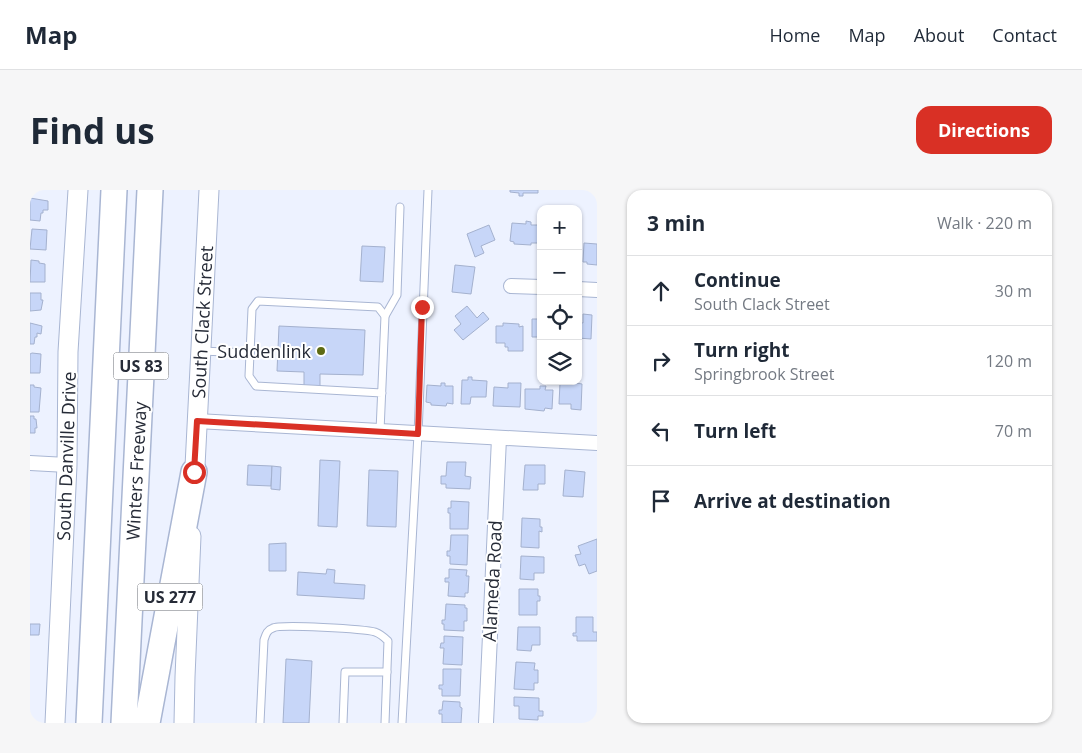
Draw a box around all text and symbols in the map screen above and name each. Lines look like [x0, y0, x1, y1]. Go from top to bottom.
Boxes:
text: Map [25, 18, 77, 51]
text: Home [770, 23, 820, 47]
text: Map [848, 23, 886, 47]
text: About [914, 23, 964, 47]
text: Contact [992, 23, 1057, 47]
button: Directions [916, 106, 1052, 154]
text: Find us [30, 107, 155, 154]
map controls [537, 205, 582, 385]
button: + [537, 205, 582, 250]
text: 3 min [647, 209, 705, 237]
text: Walk · 220 m [937, 212, 1032, 234]
street label: South Clack Street [186, 245, 218, 399]
button: − [537, 250, 582, 295]
text: Continue [694, 267, 781, 293]
icon: ahead [647, 277, 675, 305]
text: 30 m [995, 280, 1032, 302]
text: South Clack Street [694, 293, 830, 315]
button: locate [537, 295, 582, 340]
route end [411, 296, 434, 319]
text: Turn right [694, 337, 789, 363]
place label: Suddenlink [217, 339, 312, 363]
button: layers [537, 340, 582, 385]
marker: Suddenlink [315, 345, 327, 357]
icon: right [647, 347, 675, 375]
text: 120 m [986, 350, 1032, 372]
road number: US 83 [114, 352, 168, 380]
text: Springbrook Street [694, 363, 834, 385]
street label: South Danville Drive [51, 371, 81, 541]
street label: Winters Freeway [120, 400, 152, 541]
icon: left [647, 417, 675, 445]
text: Turn left [694, 418, 776, 444]
text: 70 m [995, 420, 1032, 442]
route start [183, 461, 206, 484]
icon: arrive [647, 487, 675, 515]
text: Arrive at destination [694, 488, 891, 514]
street label: Alameda Road [477, 520, 507, 642]
road number: US 277 [138, 584, 202, 611]

